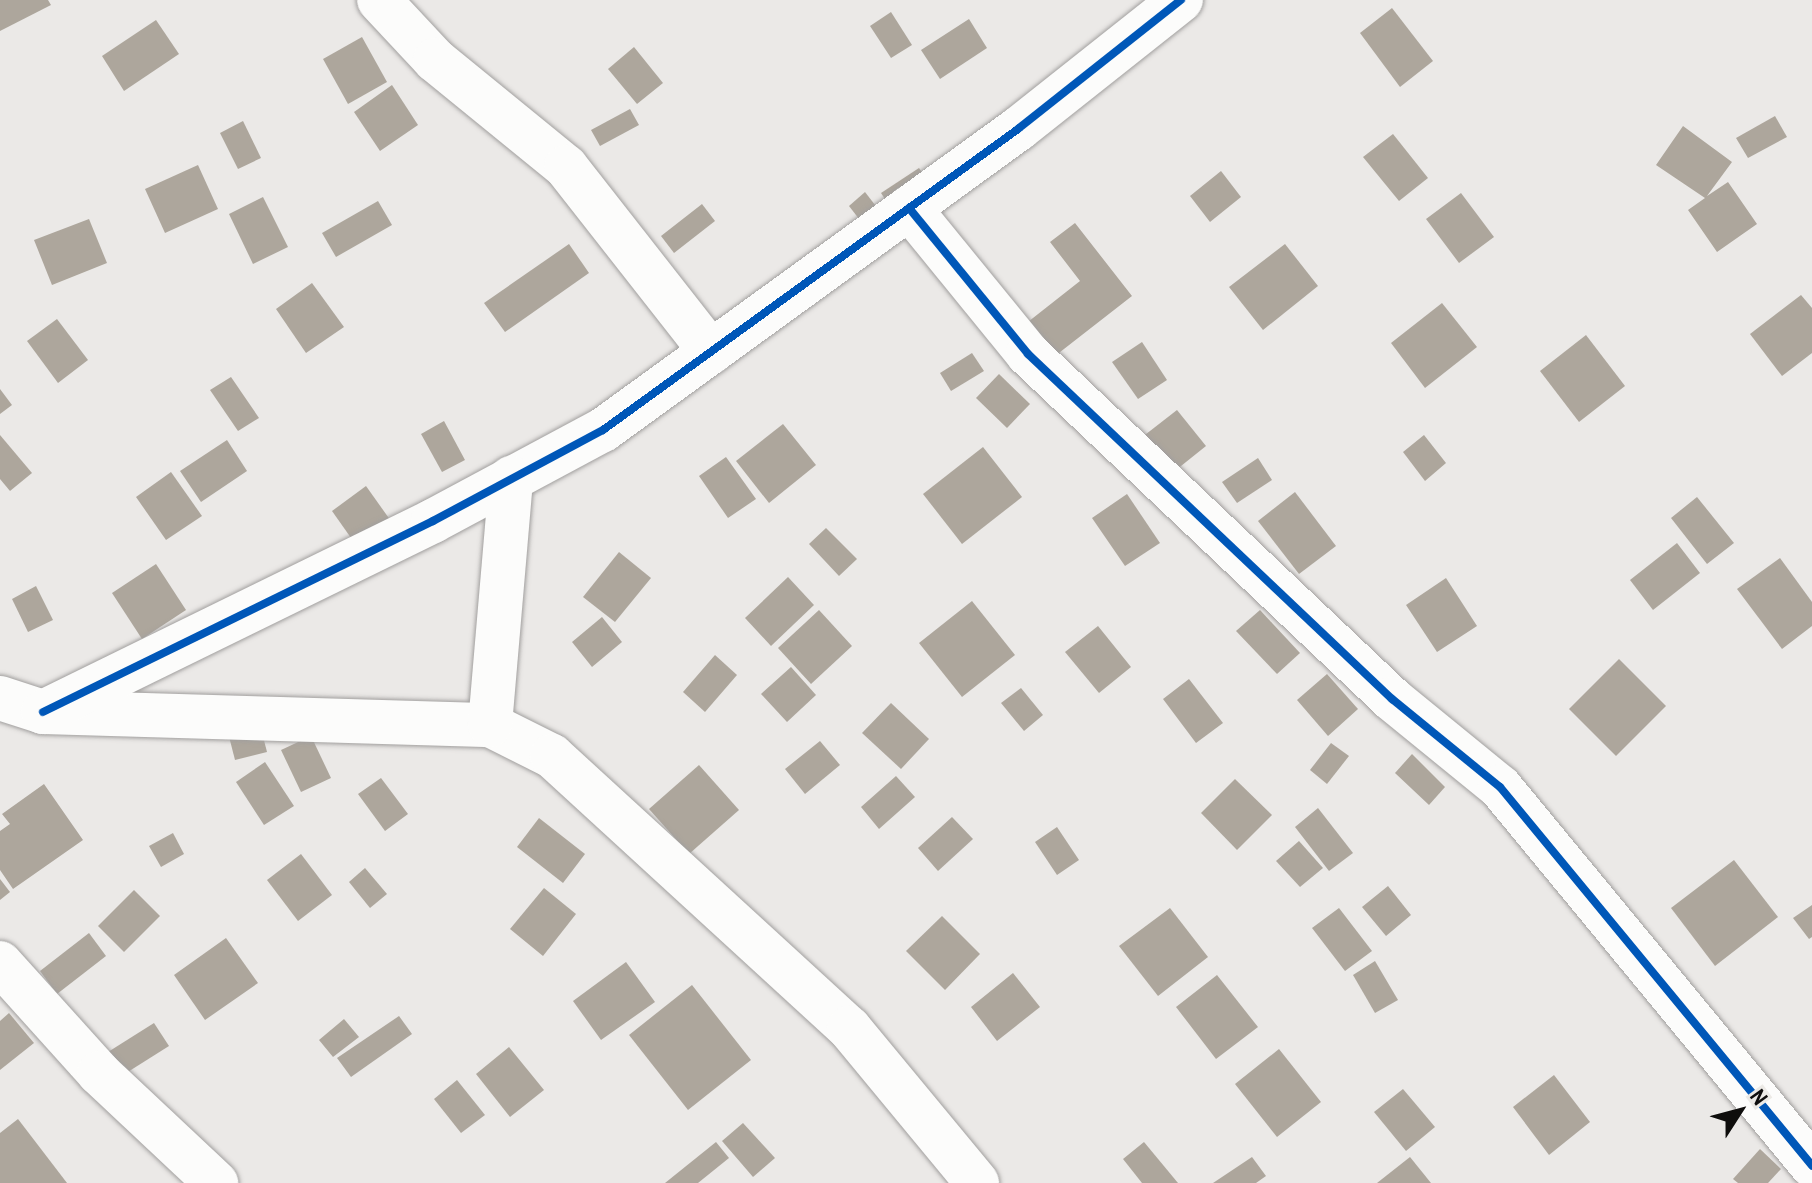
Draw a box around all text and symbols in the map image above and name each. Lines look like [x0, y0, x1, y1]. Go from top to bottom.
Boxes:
north arrow [1700, 1071, 1780, 1151]
text: N [1743, 1083, 1775, 1111]

